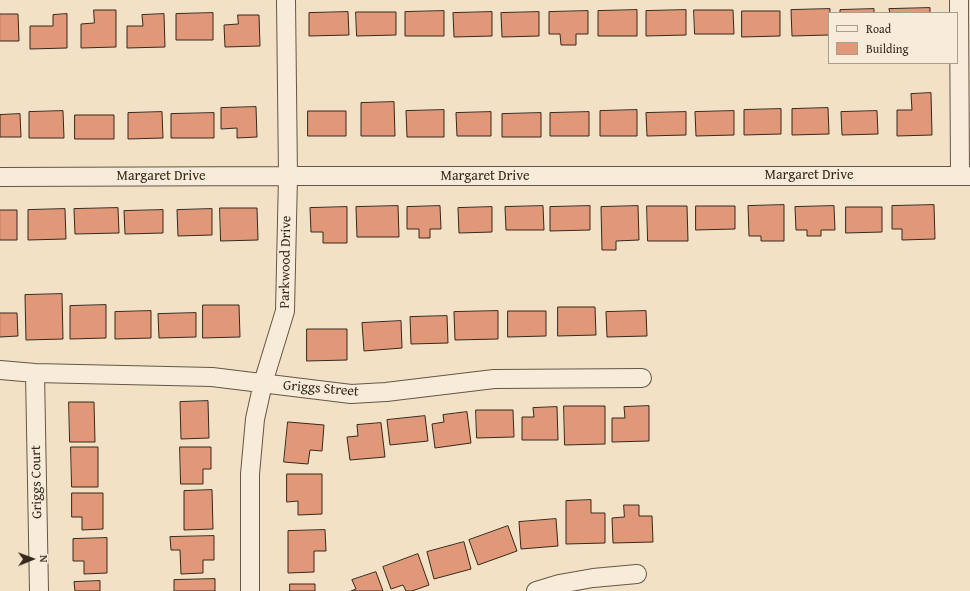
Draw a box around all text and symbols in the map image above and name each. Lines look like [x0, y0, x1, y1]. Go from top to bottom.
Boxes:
legend [828, 12, 958, 64]
text: Road [866, 20, 891, 37]
text: Building [866, 40, 909, 57]
street label: Margaret Drive [764, 167, 854, 183]
street label: Margaret Drive [116, 168, 206, 184]
street label: Margaret Drive [440, 168, 530, 184]
street label: Parkwood Drive [277, 215, 295, 309]
street label: Griggs Street [282, 377, 360, 401]
street label: Griggs Court [28, 445, 46, 519]
north arrow [12, 539, 52, 579]
text: N [36, 555, 52, 563]

